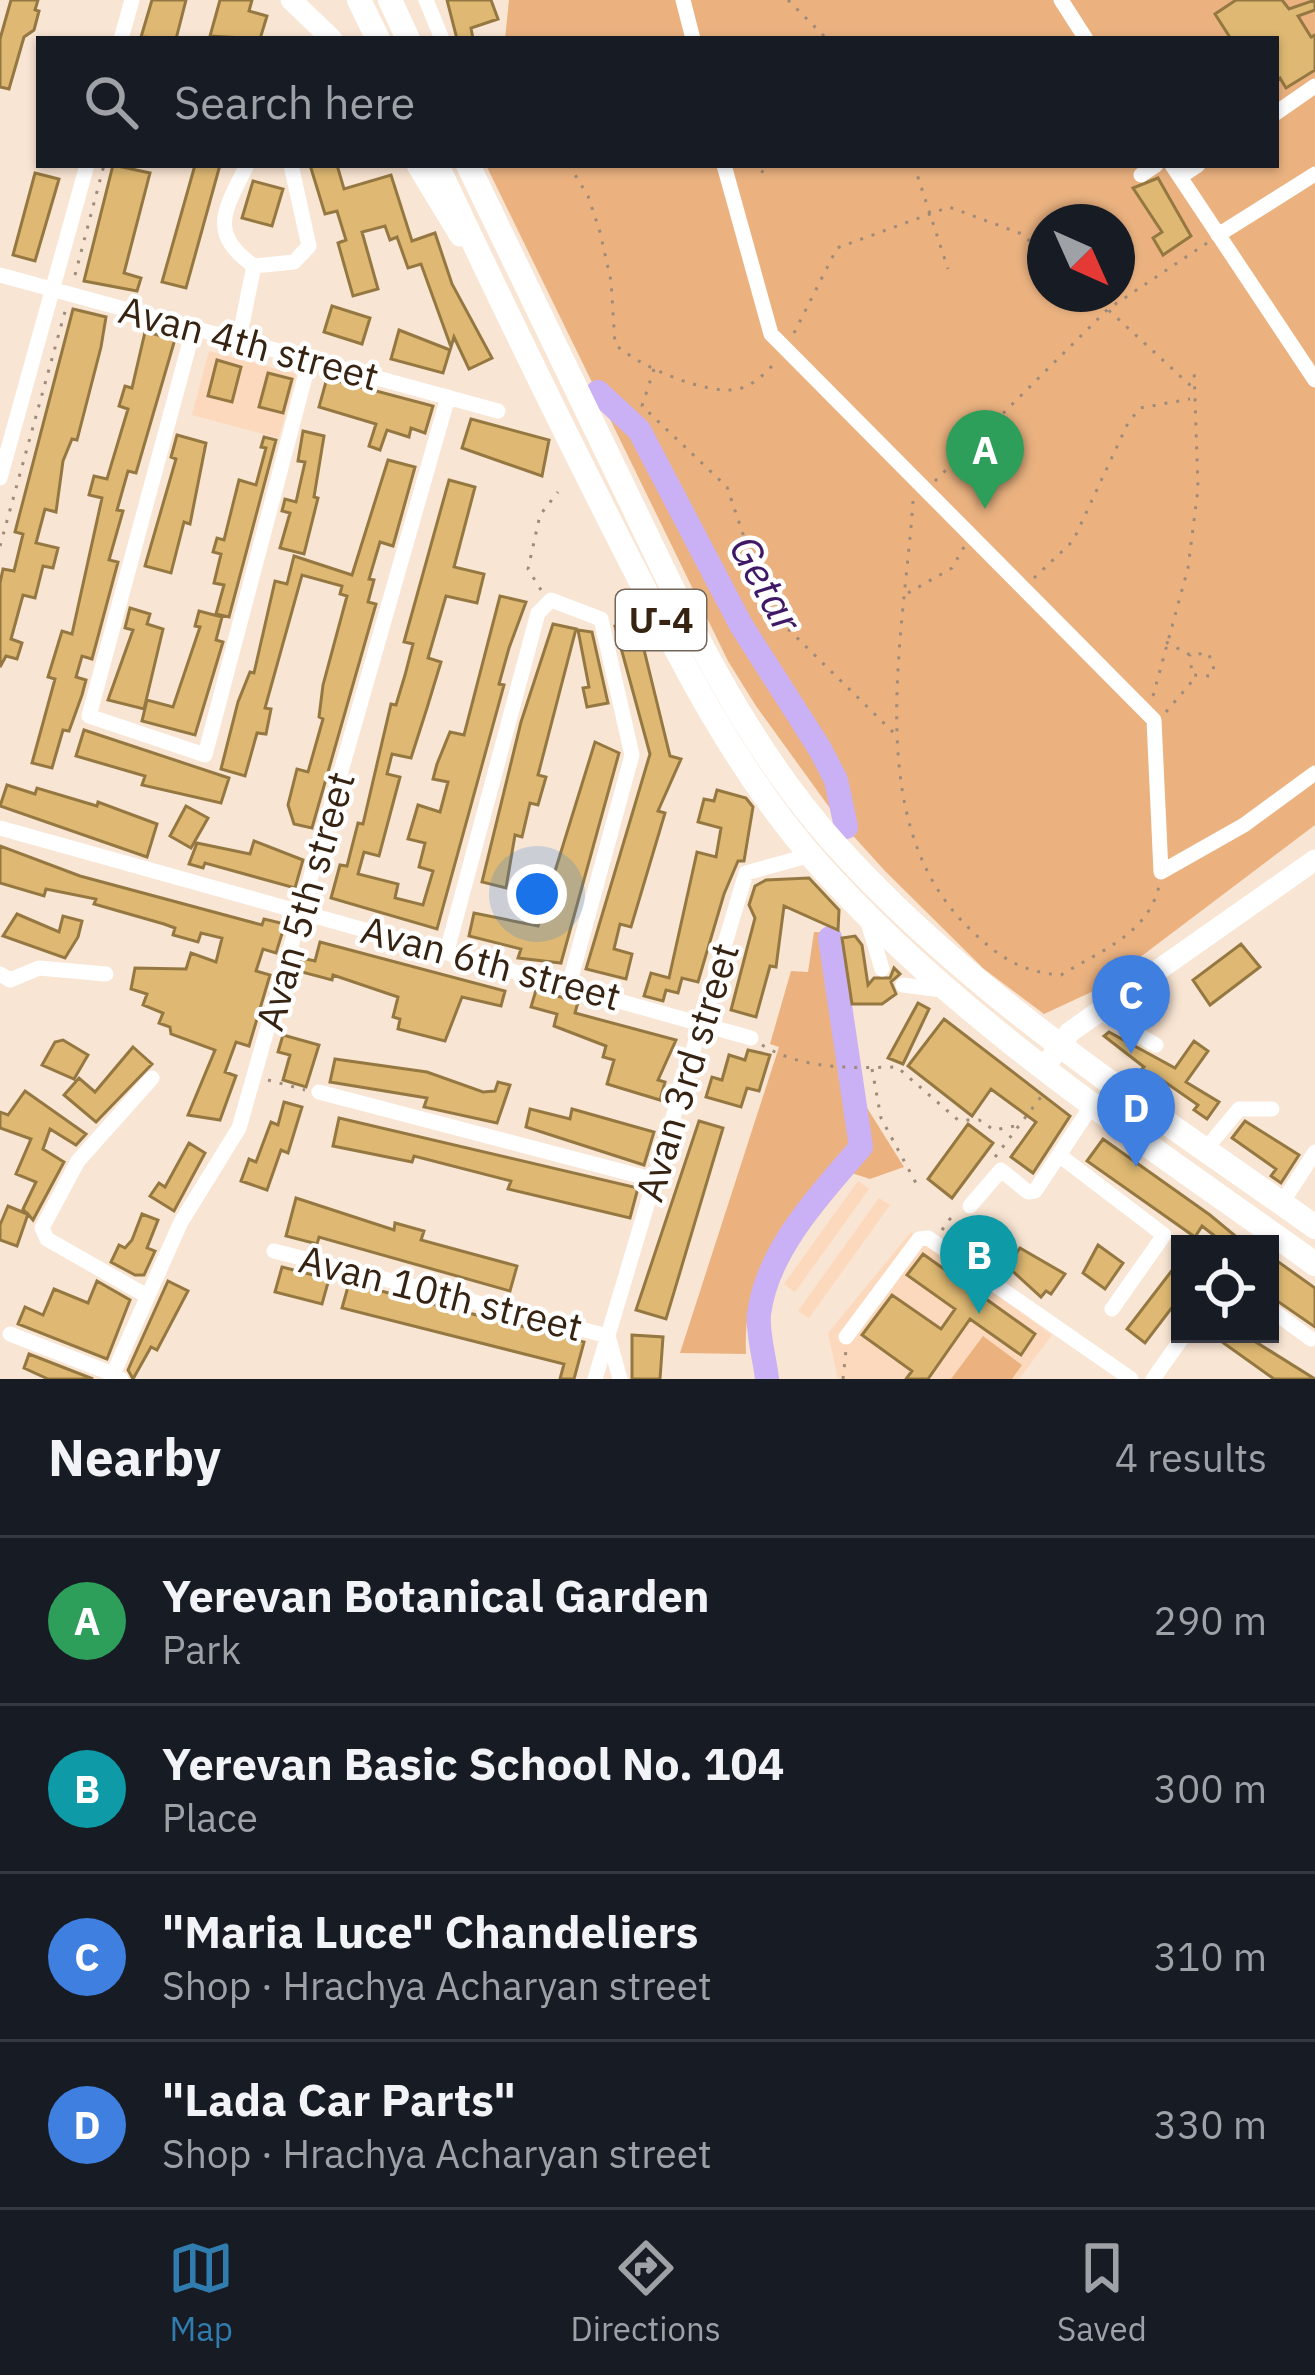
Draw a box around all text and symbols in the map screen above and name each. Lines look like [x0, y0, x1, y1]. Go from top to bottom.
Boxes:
search box [36, 36, 1279, 168]
icon: search [78, 69, 144, 135]
text: Search here [174, 73, 415, 131]
north arrow [1027, 204, 1135, 312]
street label: Avan 4th street [114, 283, 385, 402]
pin: A [946, 410, 1024, 509]
water label: Getar [718, 526, 816, 643]
road number: Մ-4 [616, 590, 706, 650]
street label: Avan 5th street [243, 766, 366, 1036]
your location [507, 864, 567, 924]
street label: Avan 6th street [356, 903, 627, 1022]
street label: Avan 3rd street [623, 936, 750, 1207]
pin: C [1092, 955, 1170, 1054]
pin: D [1097, 1068, 1175, 1167]
pin: B [940, 1215, 1018, 1314]
street label: Avan 10th street [294, 1233, 588, 1352]
map controls [1171, 1235, 1279, 1343]
button: locate [1171, 1235, 1279, 1343]
text: Nearby [48, 1424, 221, 1490]
text: 4 results [1115, 1432, 1267, 1483]
text: Yerevan Botanical Garden [162, 1566, 710, 1624]
text: A [74, 1595, 100, 1646]
text: 290 m [1154, 1595, 1267, 1646]
text: Park [162, 1624, 241, 1675]
text: Yerevan Basic School No. 104 [162, 1734, 785, 1792]
text: B [74, 1763, 100, 1814]
text: 300 m [1154, 1763, 1267, 1814]
text: Place [162, 1792, 258, 1843]
text: "Maria Luce" Chandeliers [162, 1902, 698, 1960]
text: C [74, 1931, 100, 1982]
text: 310 m [1154, 1931, 1267, 1982]
text: Shop · Hrachya Acharyan street [162, 1960, 712, 2011]
text: "Lada Car Parts" [162, 2070, 516, 2128]
text: D [73, 2099, 101, 2150]
text: 330 m [1154, 2099, 1267, 2150]
text: Shop · Hrachya Acharyan street [162, 2128, 712, 2179]
tab: Map [168, 2235, 234, 2350]
tab: Directions [571, 2235, 721, 2350]
tab: Saved [1057, 2235, 1147, 2350]

